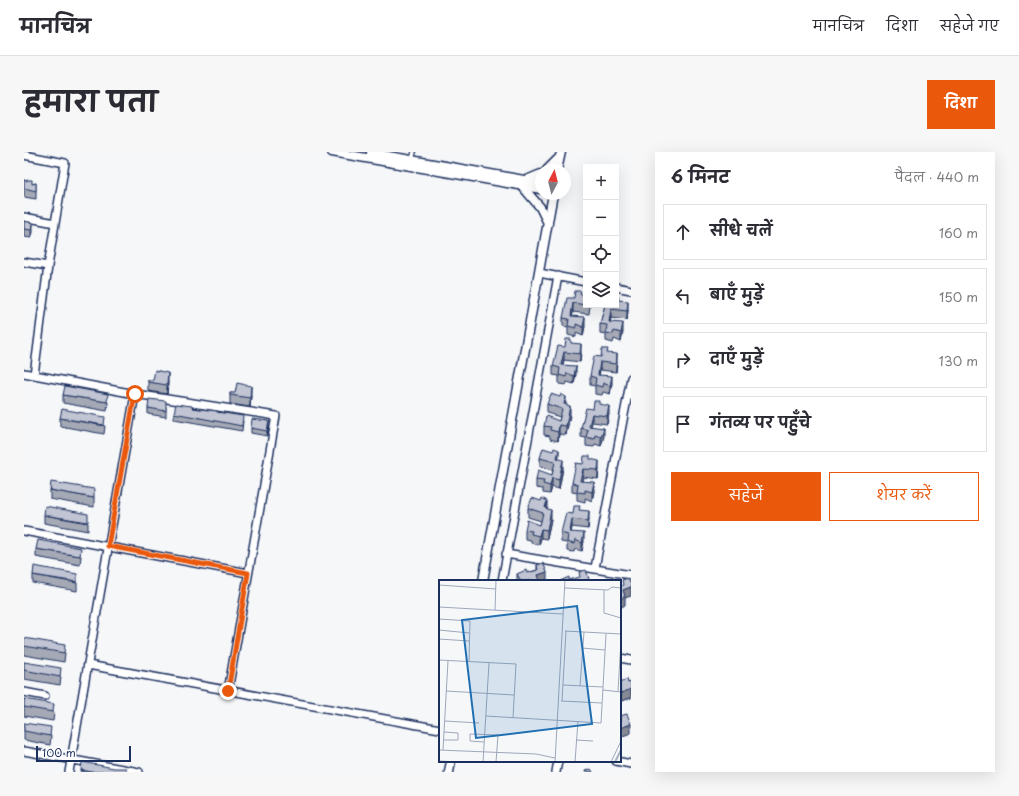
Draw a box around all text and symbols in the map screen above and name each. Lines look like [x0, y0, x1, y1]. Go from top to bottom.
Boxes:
text: मानचित्र [20, 11, 91, 39]
text: मानचित्र [813, 15, 864, 36]
text: दिशा [886, 15, 918, 36]
text: सहेजे गए [940, 15, 999, 36]
text: हमारा पता [24, 79, 157, 122]
button: दिशा [927, 80, 995, 129]
text: 6 मिनट [671, 163, 730, 189]
north arrow [535, 164, 571, 200]
map controls [583, 164, 619, 308]
button: + [583, 164, 619, 200]
text: पैदल · 440 m [895, 167, 979, 186]
button: − [583, 200, 619, 236]
text: सीधे चलें [710, 218, 772, 241]
icon: ahead [672, 221, 694, 243]
text: 160 m [939, 223, 978, 242]
button: locate [583, 236, 619, 272]
button: layers [583, 272, 619, 308]
text: बाएँ मुड़ें [710, 282, 764, 305]
icon: left [672, 285, 694, 307]
text: 150 m [939, 287, 978, 306]
text: दाएँ मुड़ें [710, 346, 763, 369]
icon: right [672, 349, 694, 371]
text: 130 m [939, 351, 978, 370]
route start [126, 385, 144, 403]
text: गंतव्य पर पहुँचे [710, 410, 811, 433]
icon: arrive [672, 413, 694, 435]
button: सहेजें [671, 472, 821, 521]
button: शेयर करें [829, 472, 979, 521]
inset map [439, 580, 621, 762]
route end [219, 682, 237, 700]
scale bar [36, 744, 131, 763]
text: 100 m [42, 744, 76, 761]

